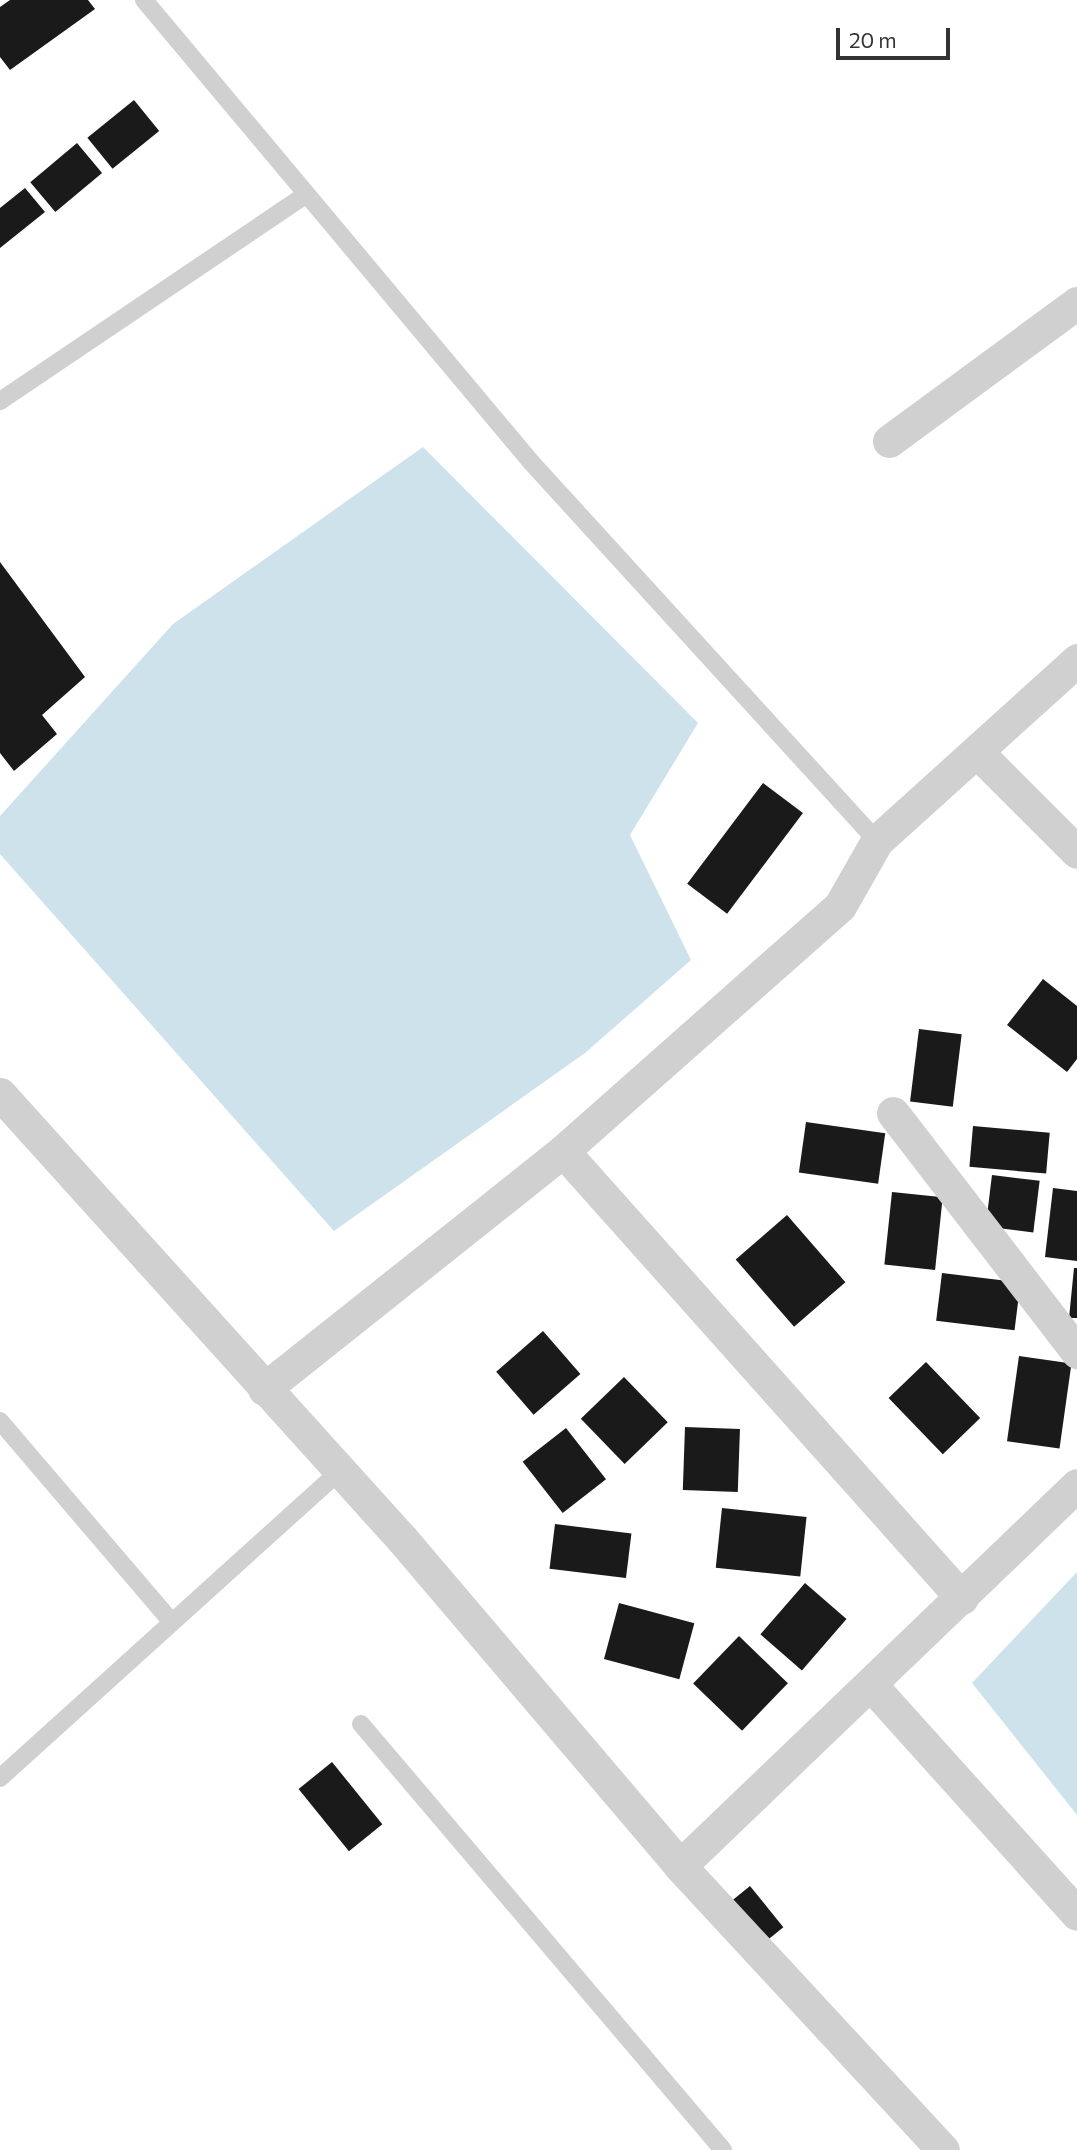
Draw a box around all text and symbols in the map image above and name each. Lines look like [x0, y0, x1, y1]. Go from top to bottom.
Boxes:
scale bar [839, 14, 953, 58]
text: 20 m [849, 27, 897, 52]

